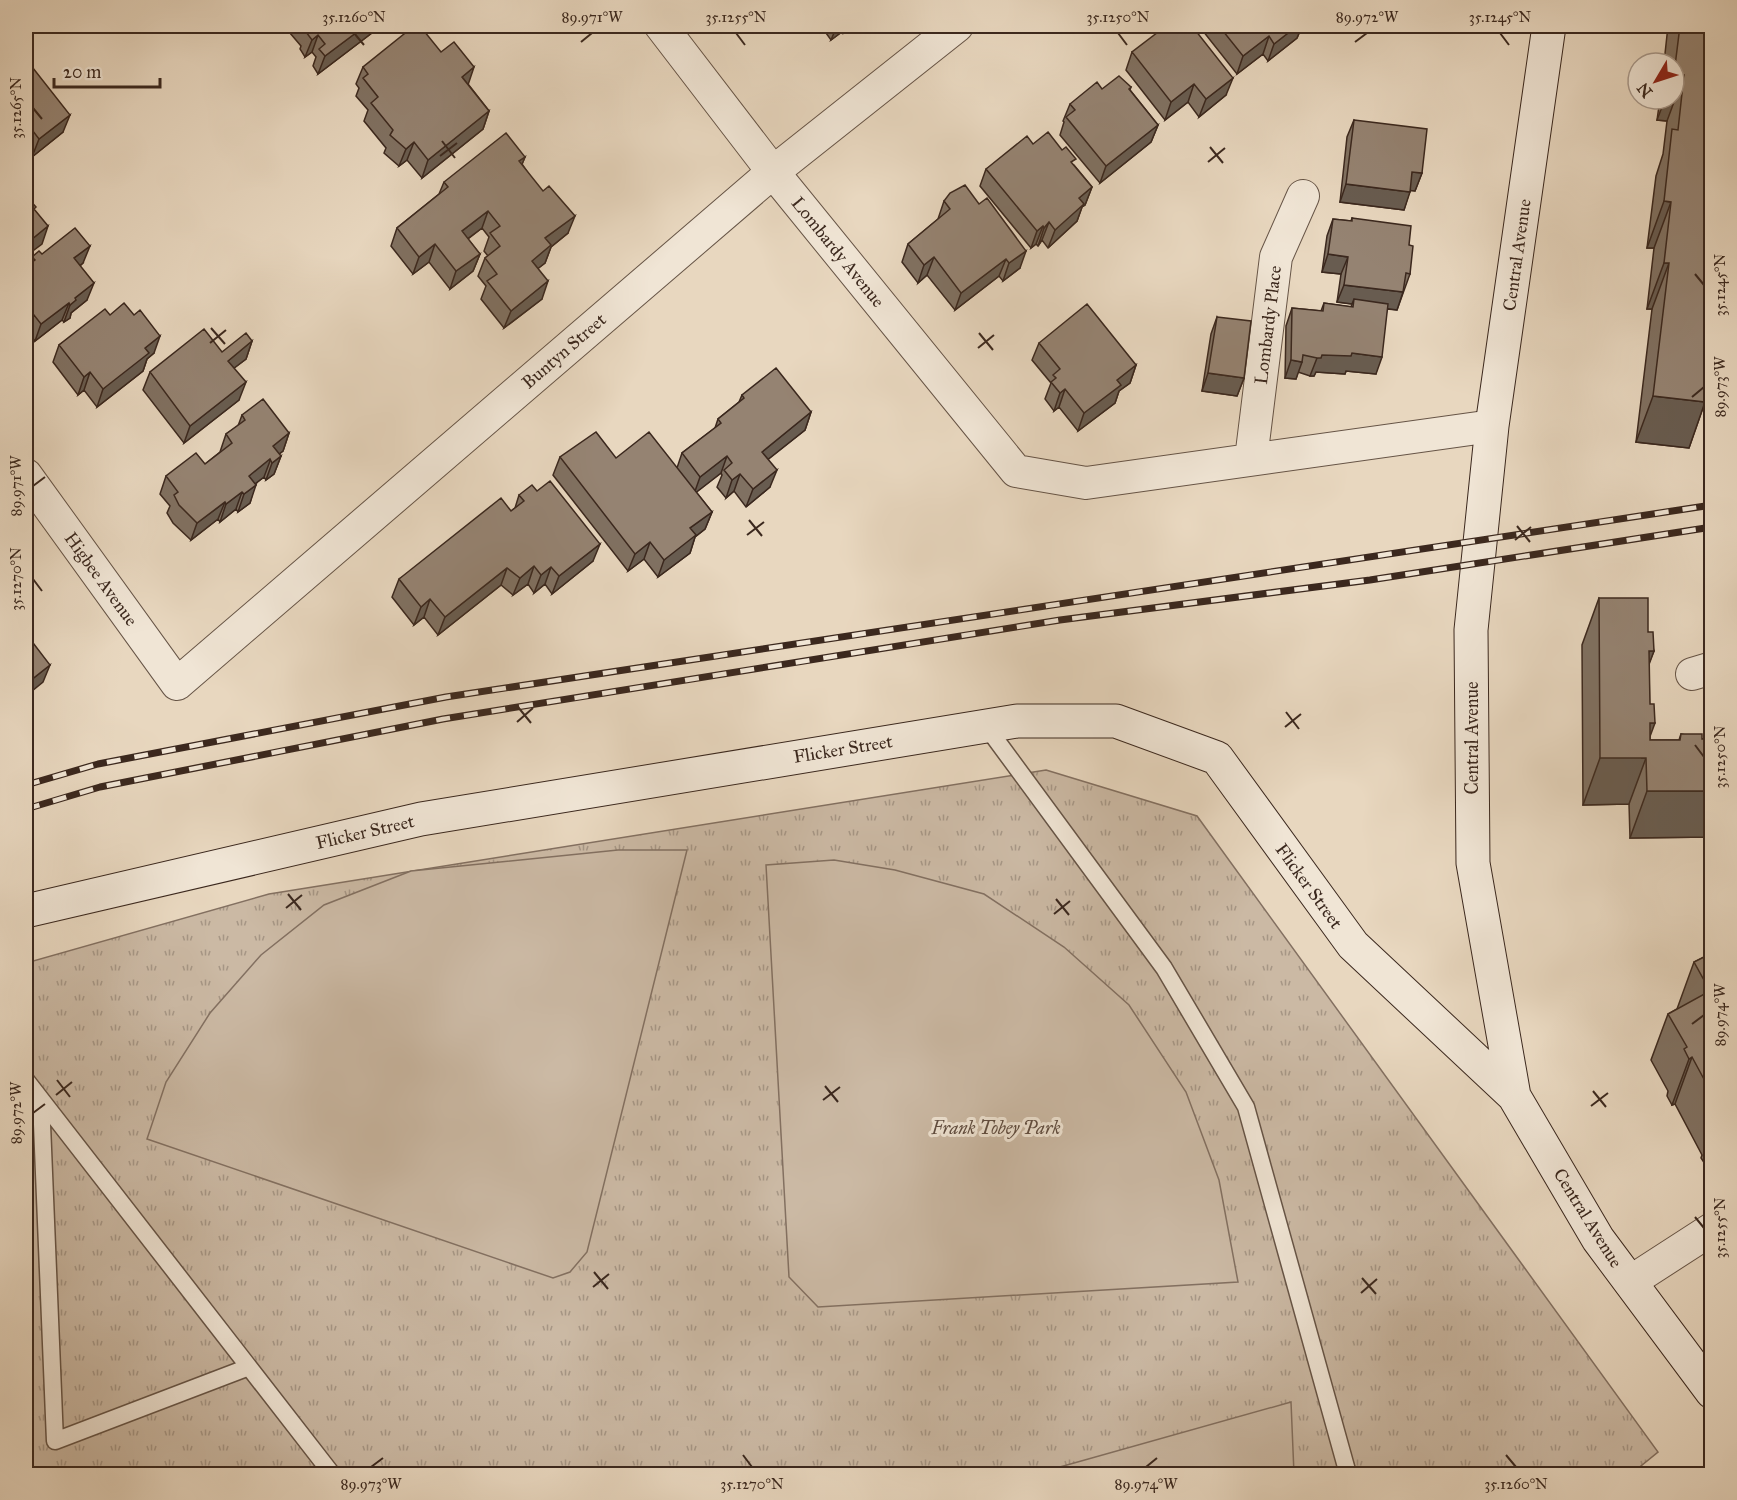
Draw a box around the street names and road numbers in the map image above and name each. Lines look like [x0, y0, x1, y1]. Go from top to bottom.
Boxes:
street label: Lombardy Avenue [787, 192, 889, 312]
street label: Central Avenue [1498, 198, 1536, 312]
street label: Lombardy Place [1250, 264, 1286, 386]
street label: Buntyn Street [517, 308, 611, 394]
street label: Higbee Avenue [59, 528, 142, 631]
street label: Central Avenue [1461, 682, 1483, 794]
street label: Flicker Street [792, 730, 895, 768]
street label: Flicker Street [314, 810, 417, 854]
street label: Flicker Street [1271, 839, 1348, 933]
street label: Central Avenue [1549, 1164, 1627, 1272]

